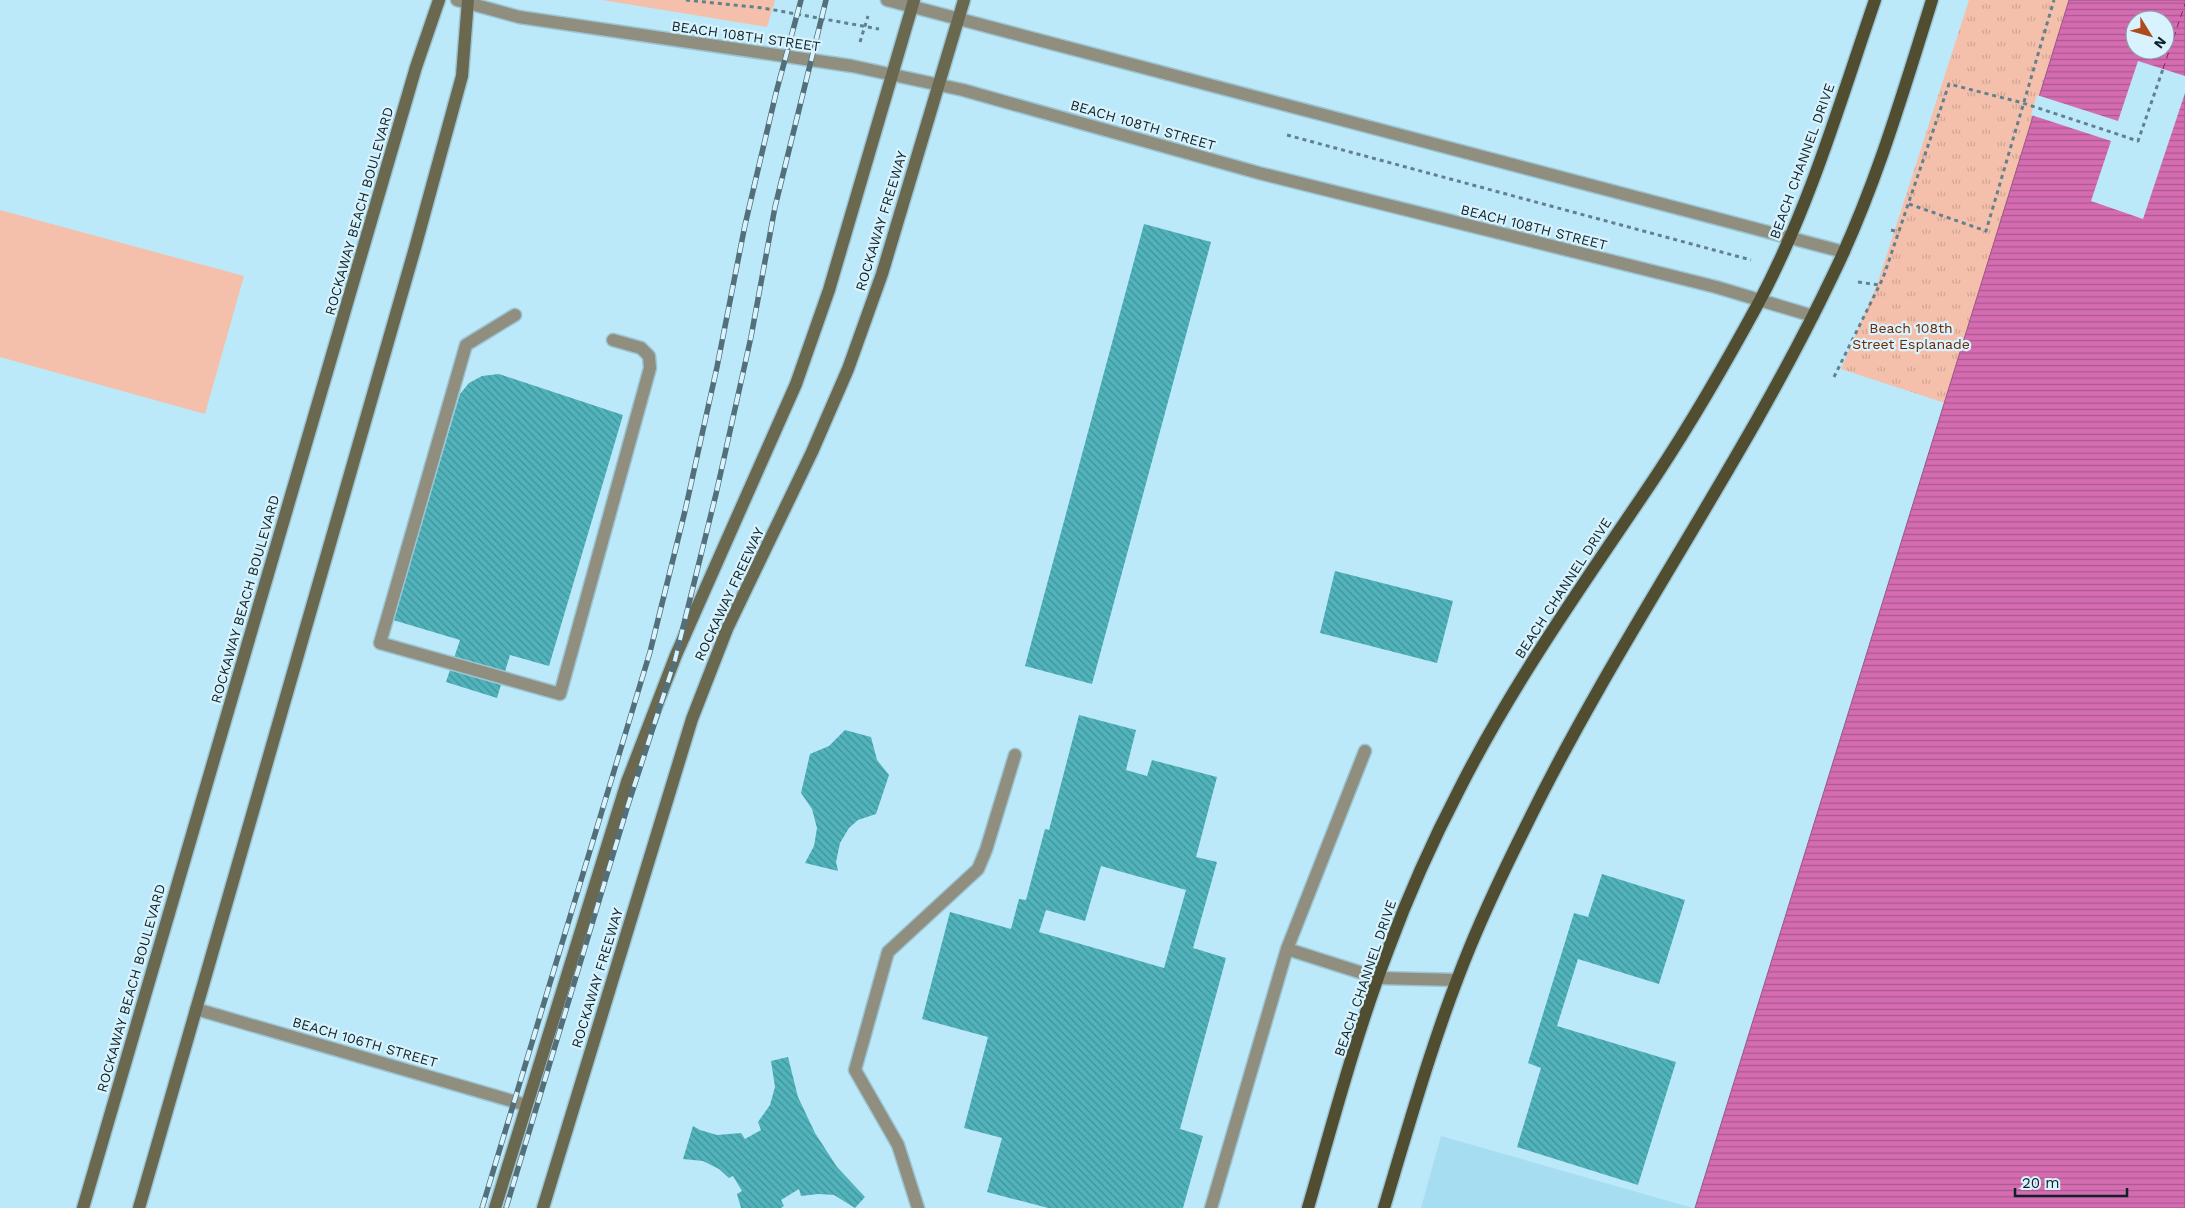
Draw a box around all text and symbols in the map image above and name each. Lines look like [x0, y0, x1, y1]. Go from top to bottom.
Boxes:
north arrow [2125, 10, 2175, 60]
street label: BEACH 108TH STREET [670, 18, 822, 54]
text: N [2151, 34, 2170, 52]
street label: BEACH CHANNEL DRIVE [1766, 81, 1838, 241]
street label: BEACH 108TH STREET [1069, 97, 1218, 154]
street label: ROCKAWAY BEACH BOULEVARD [322, 105, 396, 317]
street label: ROCKAWAY FREEWAY [852, 149, 910, 293]
street label: BEACH 108TH STREET [1459, 201, 1609, 253]
park label: Beach 108th Street Esplanade [1852, 320, 1970, 352]
street label: ROCKAWAY BEACH BOULEVARD [208, 493, 282, 705]
street label: BEACH CHANNEL DRIVE [1511, 515, 1615, 661]
street label: ROCKAWAY FREEWAY [691, 525, 767, 663]
street label: ROCKAWAY BEACH BOULEVARD [94, 882, 168, 1094]
street label: BEACH CHANNEL DRIVE [1331, 898, 1399, 1058]
street label: ROCKAWAY FREEWAY [568, 906, 626, 1050]
street label: BEACH 106TH STREET [291, 1014, 440, 1071]
scale bar [2015, 1166, 2128, 1198]
text: 20 m [2022, 1174, 2060, 1192]

